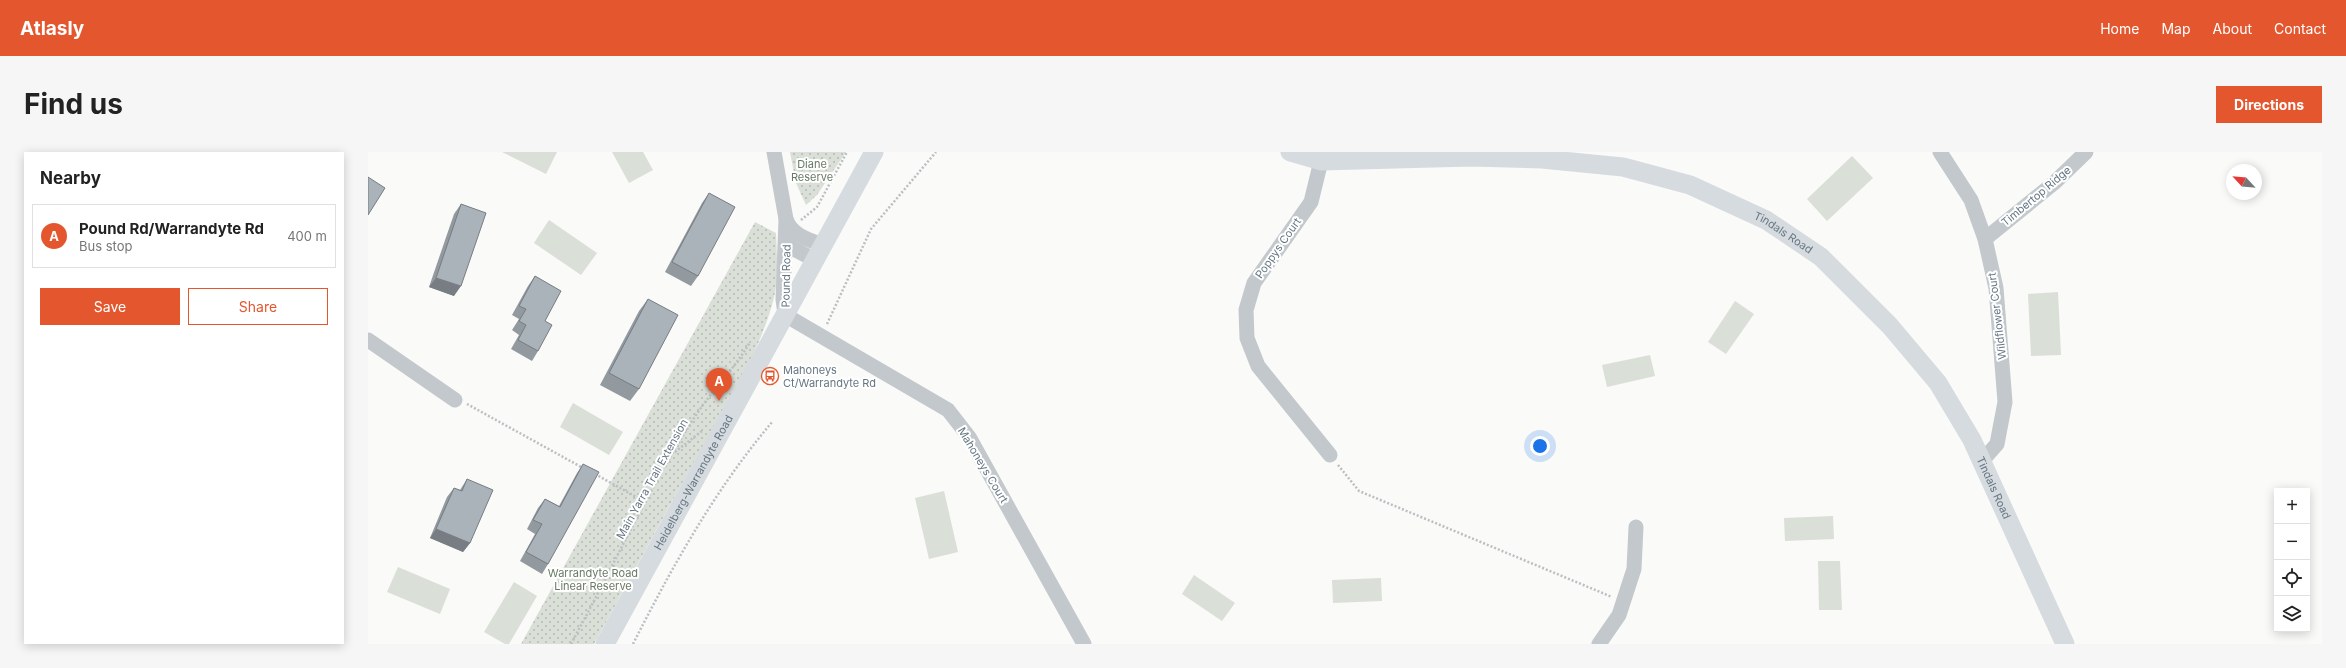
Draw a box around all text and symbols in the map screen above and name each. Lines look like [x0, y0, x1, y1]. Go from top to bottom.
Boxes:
text: Atlasly [20, 17, 84, 40]
text: Home [2100, 20, 2139, 37]
text: Map [2161, 20, 2191, 37]
text: About [2213, 20, 2252, 37]
text: Contact [2274, 20, 2326, 37]
button: Directions [2216, 86, 2322, 123]
text: Find us [24, 87, 123, 121]
park label: Diane Reserve [791, 157, 833, 184]
street label: Timbertop Ridge [1998, 163, 2074, 229]
north arrow [2226, 164, 2262, 200]
text: Nearby [40, 168, 101, 188]
street label: Tindals Road [1752, 208, 1815, 256]
street label: Poppys Court [1252, 215, 1304, 281]
text: Pound Rd/Warrandyte Rd [79, 219, 264, 238]
text: A [49, 228, 59, 244]
text: 400 m [287, 228, 327, 244]
text: Bus stop [79, 238, 132, 254]
street label: Pound Road [778, 244, 794, 308]
street label: Wildflower Court [1985, 271, 2009, 360]
button: Save [40, 288, 180, 325]
button: Share [188, 288, 328, 325]
place label: Mahoneys Ct/Warrandyte Rd [783, 363, 876, 390]
bus stop icon: Mahoneys Ct/Warrandyte Rd [760, 366, 780, 386]
pin: A [706, 368, 732, 401]
street label: Heidelberg-Warrandyte Road [651, 413, 736, 553]
street label: Main Yarra Trail Extension [613, 417, 691, 541]
street label: Mahoneys Court [955, 425, 1011, 506]
your location [1530, 436, 1550, 456]
street label: Tindals Road [1973, 454, 2014, 521]
map controls [2274, 488, 2310, 632]
button: + [2274, 488, 2310, 524]
button: − [2274, 524, 2310, 560]
button: locate [2274, 560, 2310, 596]
park label: Warrandyte Road Linear Reserve [548, 566, 638, 593]
button: layers [2274, 596, 2310, 632]

